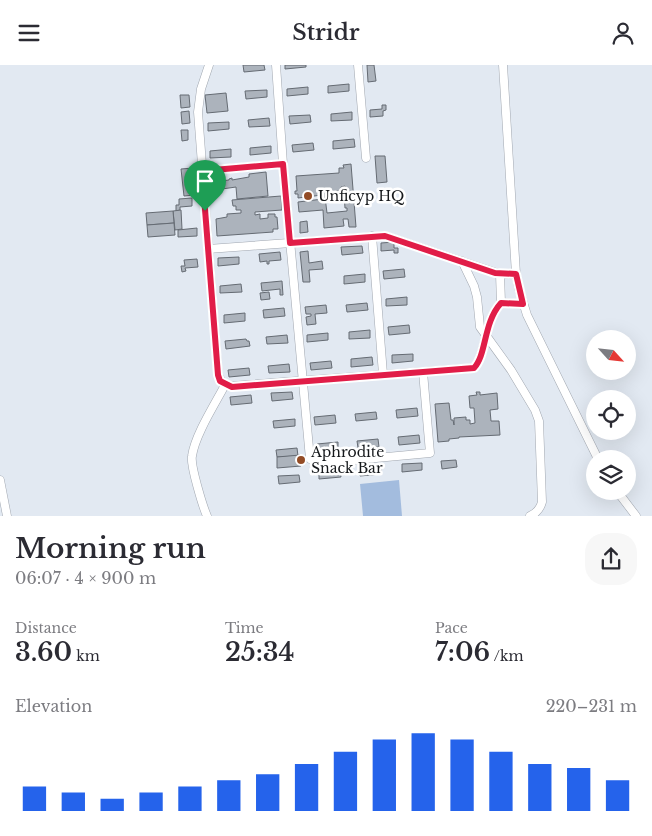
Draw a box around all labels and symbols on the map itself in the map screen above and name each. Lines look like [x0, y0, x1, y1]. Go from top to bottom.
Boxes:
pin [184, 160, 226, 211]
place label: Unficyp HQ [318, 187, 405, 205]
marker: Unficyp HQ [302, 190, 314, 202]
north arrow [586, 330, 636, 380]
place label: Aphrodite Snack Bar [310, 443, 384, 477]
marker: Aphrodite Snack Bar [295, 454, 307, 466]

